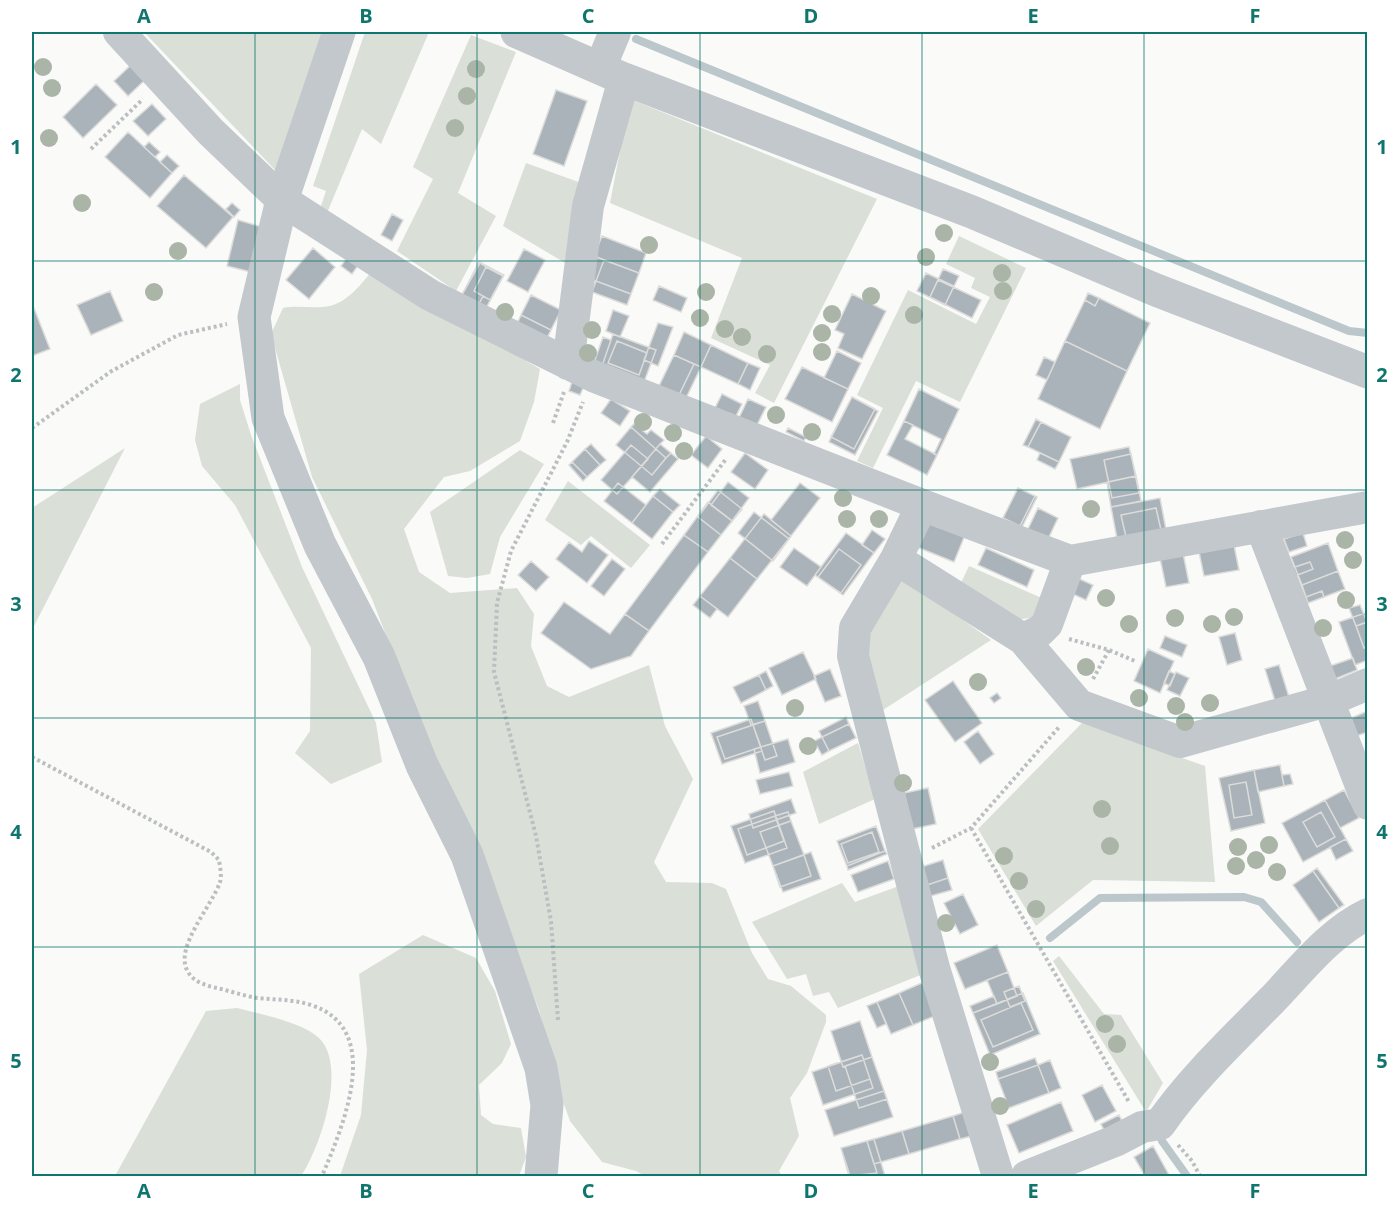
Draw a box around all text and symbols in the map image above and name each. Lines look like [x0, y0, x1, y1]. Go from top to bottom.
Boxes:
text: A [137, 2, 151, 29]
text: B [359, 2, 373, 29]
text: C [582, 2, 595, 29]
text: D [804, 2, 818, 29]
text: E [1027, 2, 1039, 29]
text: F [1250, 2, 1260, 29]
text: 1 [10, 133, 22, 160]
text: 1 [1376, 133, 1388, 160]
text: 2 [10, 361, 22, 388]
text: 2 [1376, 361, 1388, 388]
text: 3 [10, 590, 22, 617]
text: 3 [1376, 590, 1388, 617]
text: 4 [10, 818, 22, 845]
text: 4 [1376, 818, 1388, 845]
text: 5 [10, 1047, 22, 1074]
text: 5 [1376, 1047, 1388, 1074]
text: A [137, 1177, 151, 1204]
text: B [359, 1177, 373, 1204]
text: C [582, 1177, 595, 1204]
text: D [804, 1177, 818, 1204]
text: E [1027, 1177, 1039, 1204]
text: F [1250, 1177, 1260, 1204]

